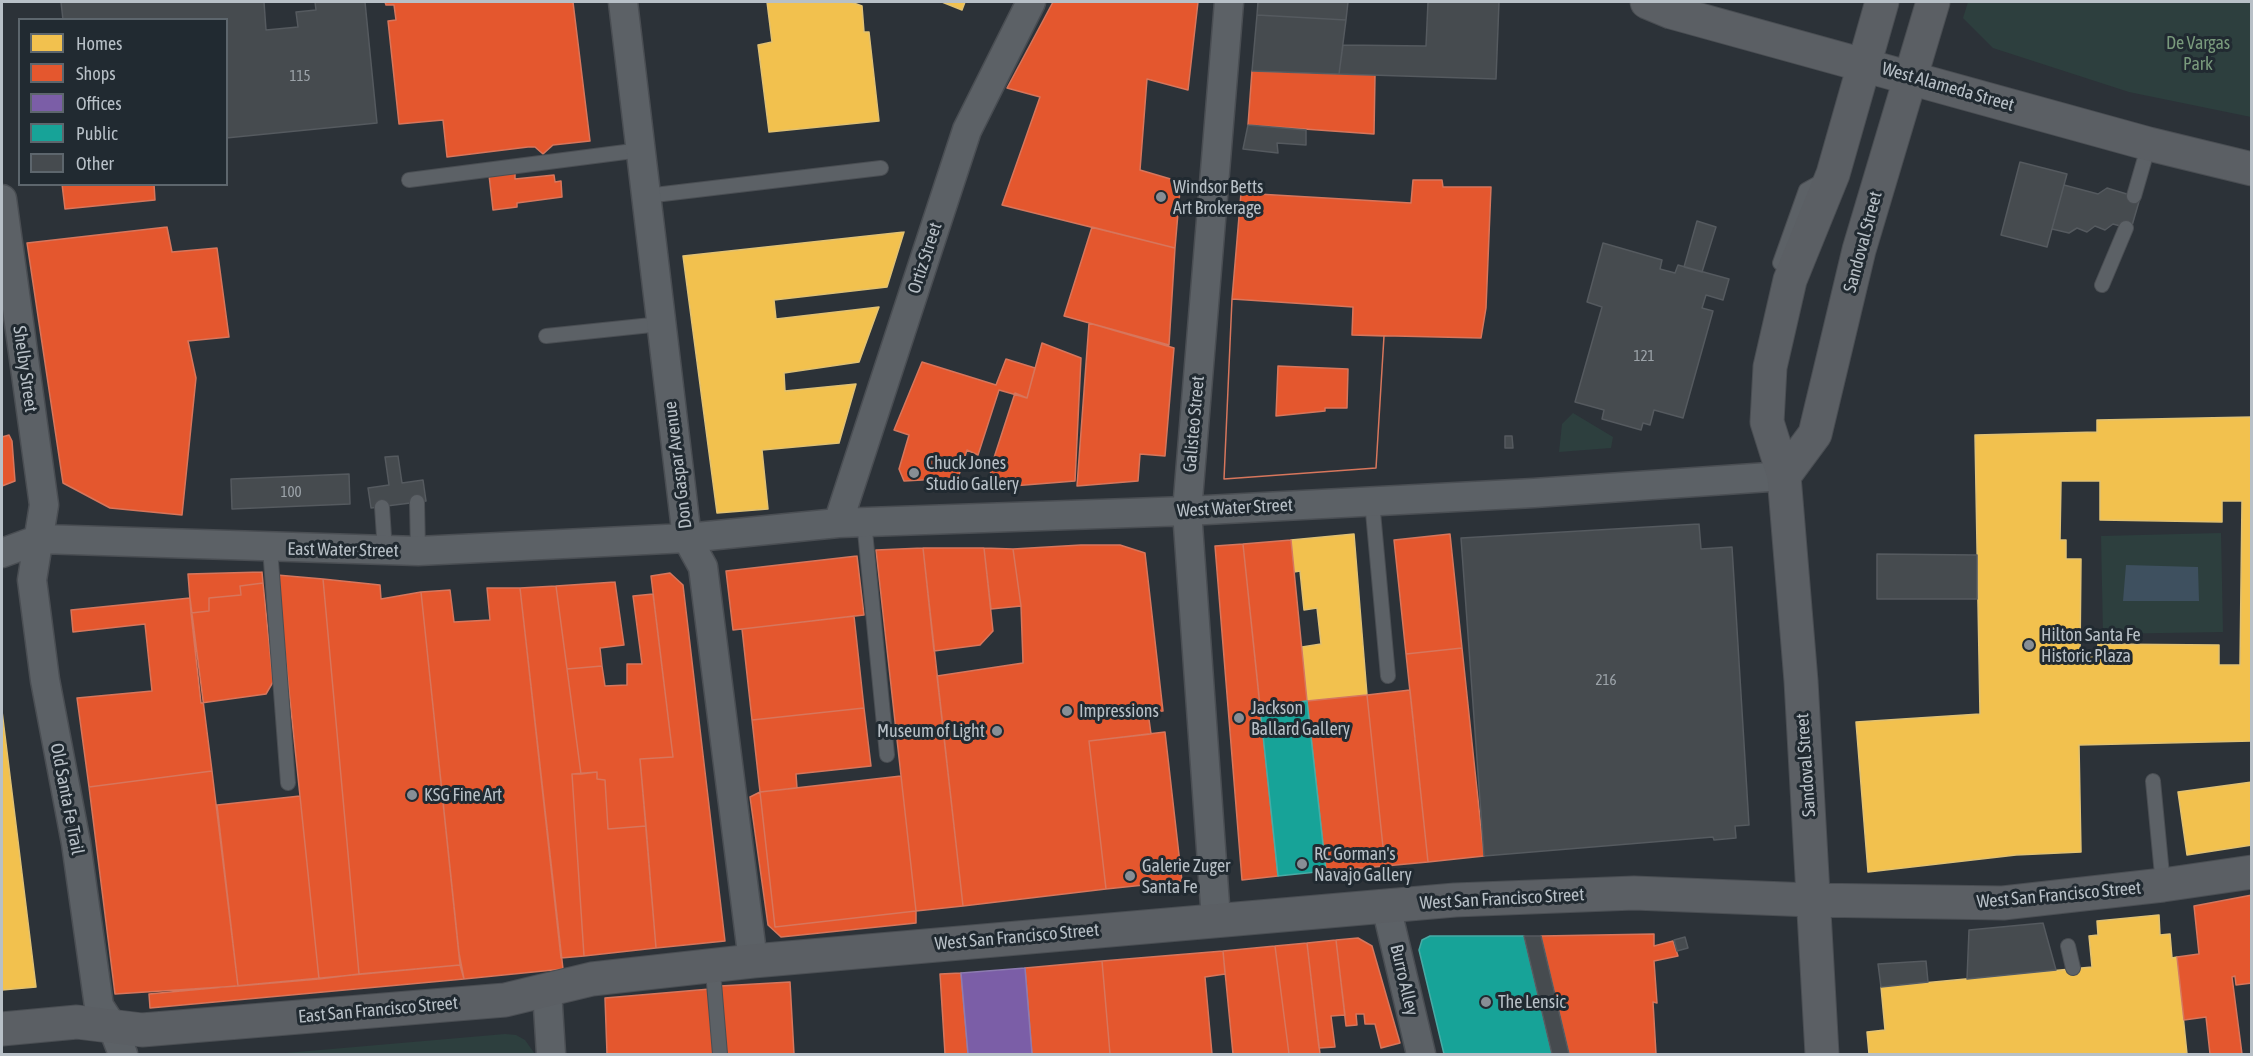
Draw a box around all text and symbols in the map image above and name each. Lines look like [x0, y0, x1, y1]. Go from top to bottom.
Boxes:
legend [18, 18, 228, 186]
park label: De Vargas Park [2166, 32, 2230, 74]
text: Homes [76, 33, 122, 54]
street label: West Alameda Street [1879, 58, 2017, 116]
text: Shops [76, 63, 116, 84]
house number: 115 [289, 67, 311, 85]
text: Offices [76, 93, 122, 114]
text: Public [76, 123, 118, 144]
text: Other [76, 153, 114, 174]
place label: Windsor Betts Art Brokerage [1173, 176, 1263, 219]
street label: Sandoval Street [1839, 189, 1887, 295]
marker: Windsor Betts Art Brokerage [1154, 190, 1168, 204]
street label: Ortiz Street [903, 220, 947, 296]
street label: Shelby Street [8, 324, 42, 414]
house number: 121 [1633, 347, 1655, 365]
street label: Galisteo Street [1179, 375, 1209, 473]
street label: Don Gaspar Avenue [659, 400, 697, 530]
place label: Chuck Jones Studio Gallery [926, 452, 1019, 494]
marker: Chuck Jones Studio Gallery [907, 466, 921, 480]
house number: 100 [280, 483, 302, 501]
street label: West Water Street [1177, 494, 1293, 522]
street label: East Water Street [287, 538, 399, 562]
place label: Hilton Santa Fe Historic Plaza [2041, 624, 2141, 666]
marker: Hilton Santa Fe Historic Plaza [2022, 638, 2036, 652]
house number: 216 [1595, 671, 1617, 689]
place label: Jackson Ballard Gallery [1251, 697, 1350, 740]
place label: Impressions [1079, 700, 1159, 722]
marker: Impressions [1060, 704, 1074, 718]
marker: Jackson Ballard Gallery [1232, 711, 1246, 725]
street label: Sandoval Street [1792, 712, 1820, 818]
place label: Museum of Light [877, 720, 985, 742]
marker: Museum of Light [990, 724, 1004, 738]
street label: Old Santa Fe Trail [46, 741, 88, 857]
place label: KSG Fine Art [424, 784, 502, 806]
marker: KSG Fine Art [405, 788, 419, 802]
place label: RC Gorman's Navajo Gallery [1314, 843, 1412, 886]
place label: Galerie Zuger Santa Fe [1142, 855, 1230, 898]
marker: RC Gorman's Navajo Gallery [1295, 857, 1309, 871]
marker: Galerie Zuger Santa Fe [1123, 869, 1137, 883]
street label: West San Francisco Street [1976, 877, 2142, 913]
street label: West San Francisco Street [1419, 884, 1585, 914]
street label: West San Francisco Street [934, 919, 1100, 955]
street label: Burro Alley [1385, 942, 1423, 1018]
place label: The Lensic [1498, 991, 1566, 1013]
street label: East San Francisco Street [297, 992, 459, 1028]
marker: The Lensic [1479, 995, 1493, 1009]

